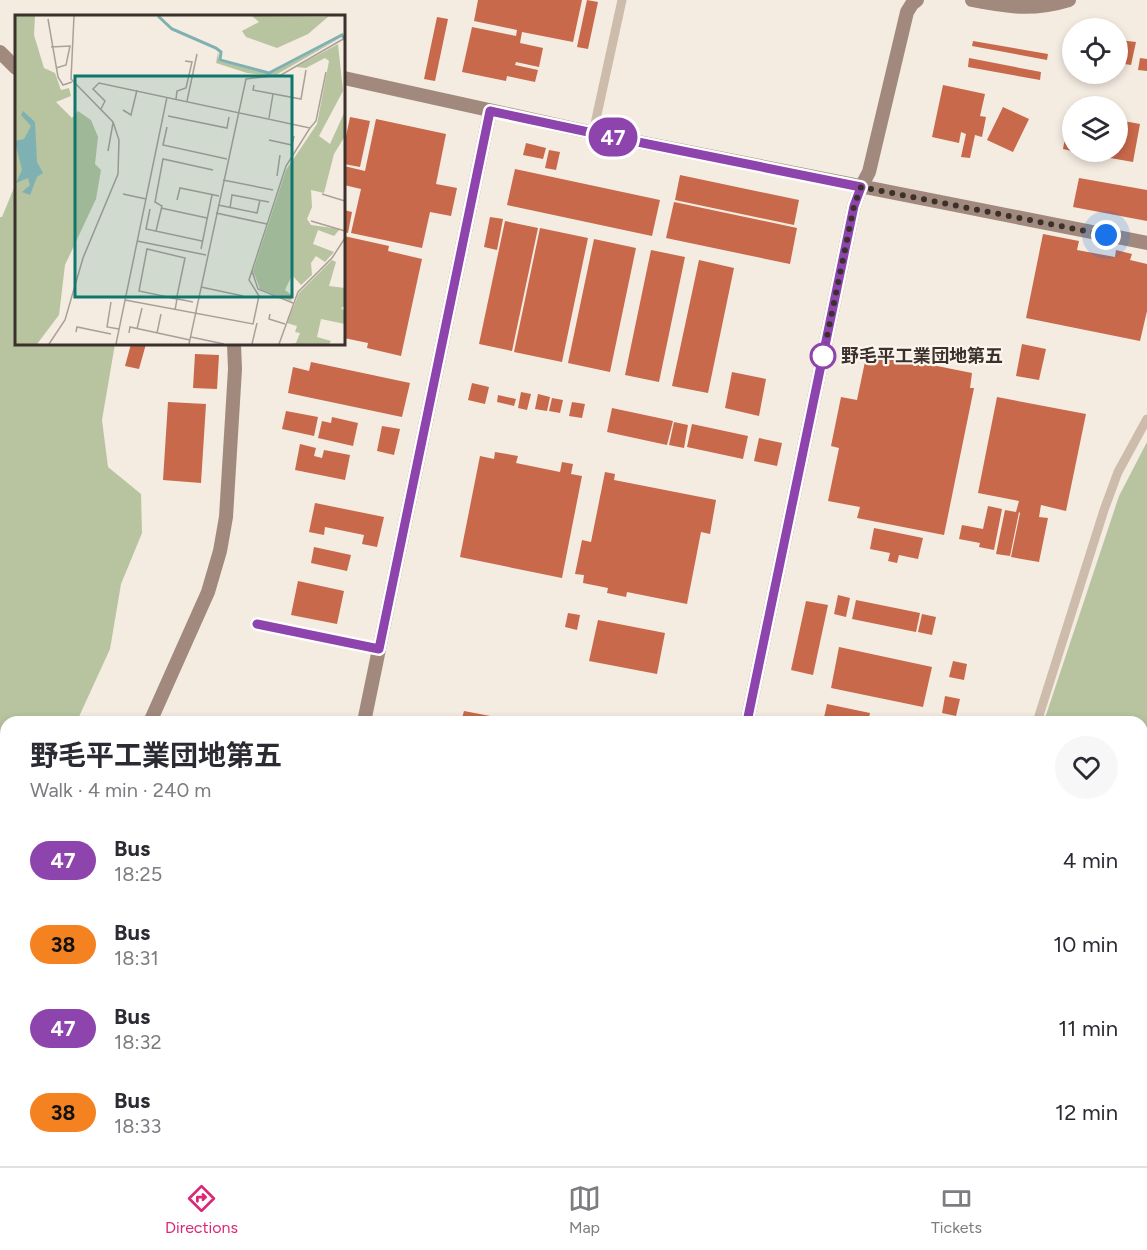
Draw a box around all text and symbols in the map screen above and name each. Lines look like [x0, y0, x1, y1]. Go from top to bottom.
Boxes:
inset map [15, 15, 345, 345]
map controls [1062, 18, 1128, 162]
button: locate [1062, 18, 1128, 84]
button: layers [1062, 96, 1128, 162]
line badge: 47 [586, 118, 640, 156]
text: 47 [601, 125, 625, 150]
your location [1091, 220, 1121, 250]
marker: 野毛平工業団地第五 [810, 343, 836, 369]
place label: 野毛平工業団地第五 [841, 345, 1003, 367]
button: heart [1055, 736, 1118, 799]
text: 野毛平工業団地第五 [30, 738, 282, 772]
text: Walk · 4 min · 240 m [30, 778, 211, 802]
text: Bus [114, 835, 150, 862]
text: 4 min [1063, 847, 1118, 874]
text: 47 [51, 848, 75, 873]
text: 18:25 [114, 862, 162, 886]
text: Bus [114, 919, 150, 946]
text: 10 min [1053, 931, 1118, 958]
text: 38 [51, 932, 75, 957]
text: 18:31 [114, 946, 159, 970]
text: Bus [114, 1003, 150, 1030]
text: 11 min [1058, 1015, 1118, 1042]
text: 47 [51, 1016, 75, 1041]
text: 18:32 [114, 1030, 162, 1054]
text: Bus [114, 1087, 150, 1114]
text: 12 min [1055, 1099, 1118, 1126]
text: 38 [51, 1100, 75, 1125]
text: 18:33 [114, 1114, 161, 1138]
tab: Directions [165, 1182, 238, 1237]
tab: Map [568, 1182, 601, 1237]
tab: Tickets [931, 1182, 982, 1237]

